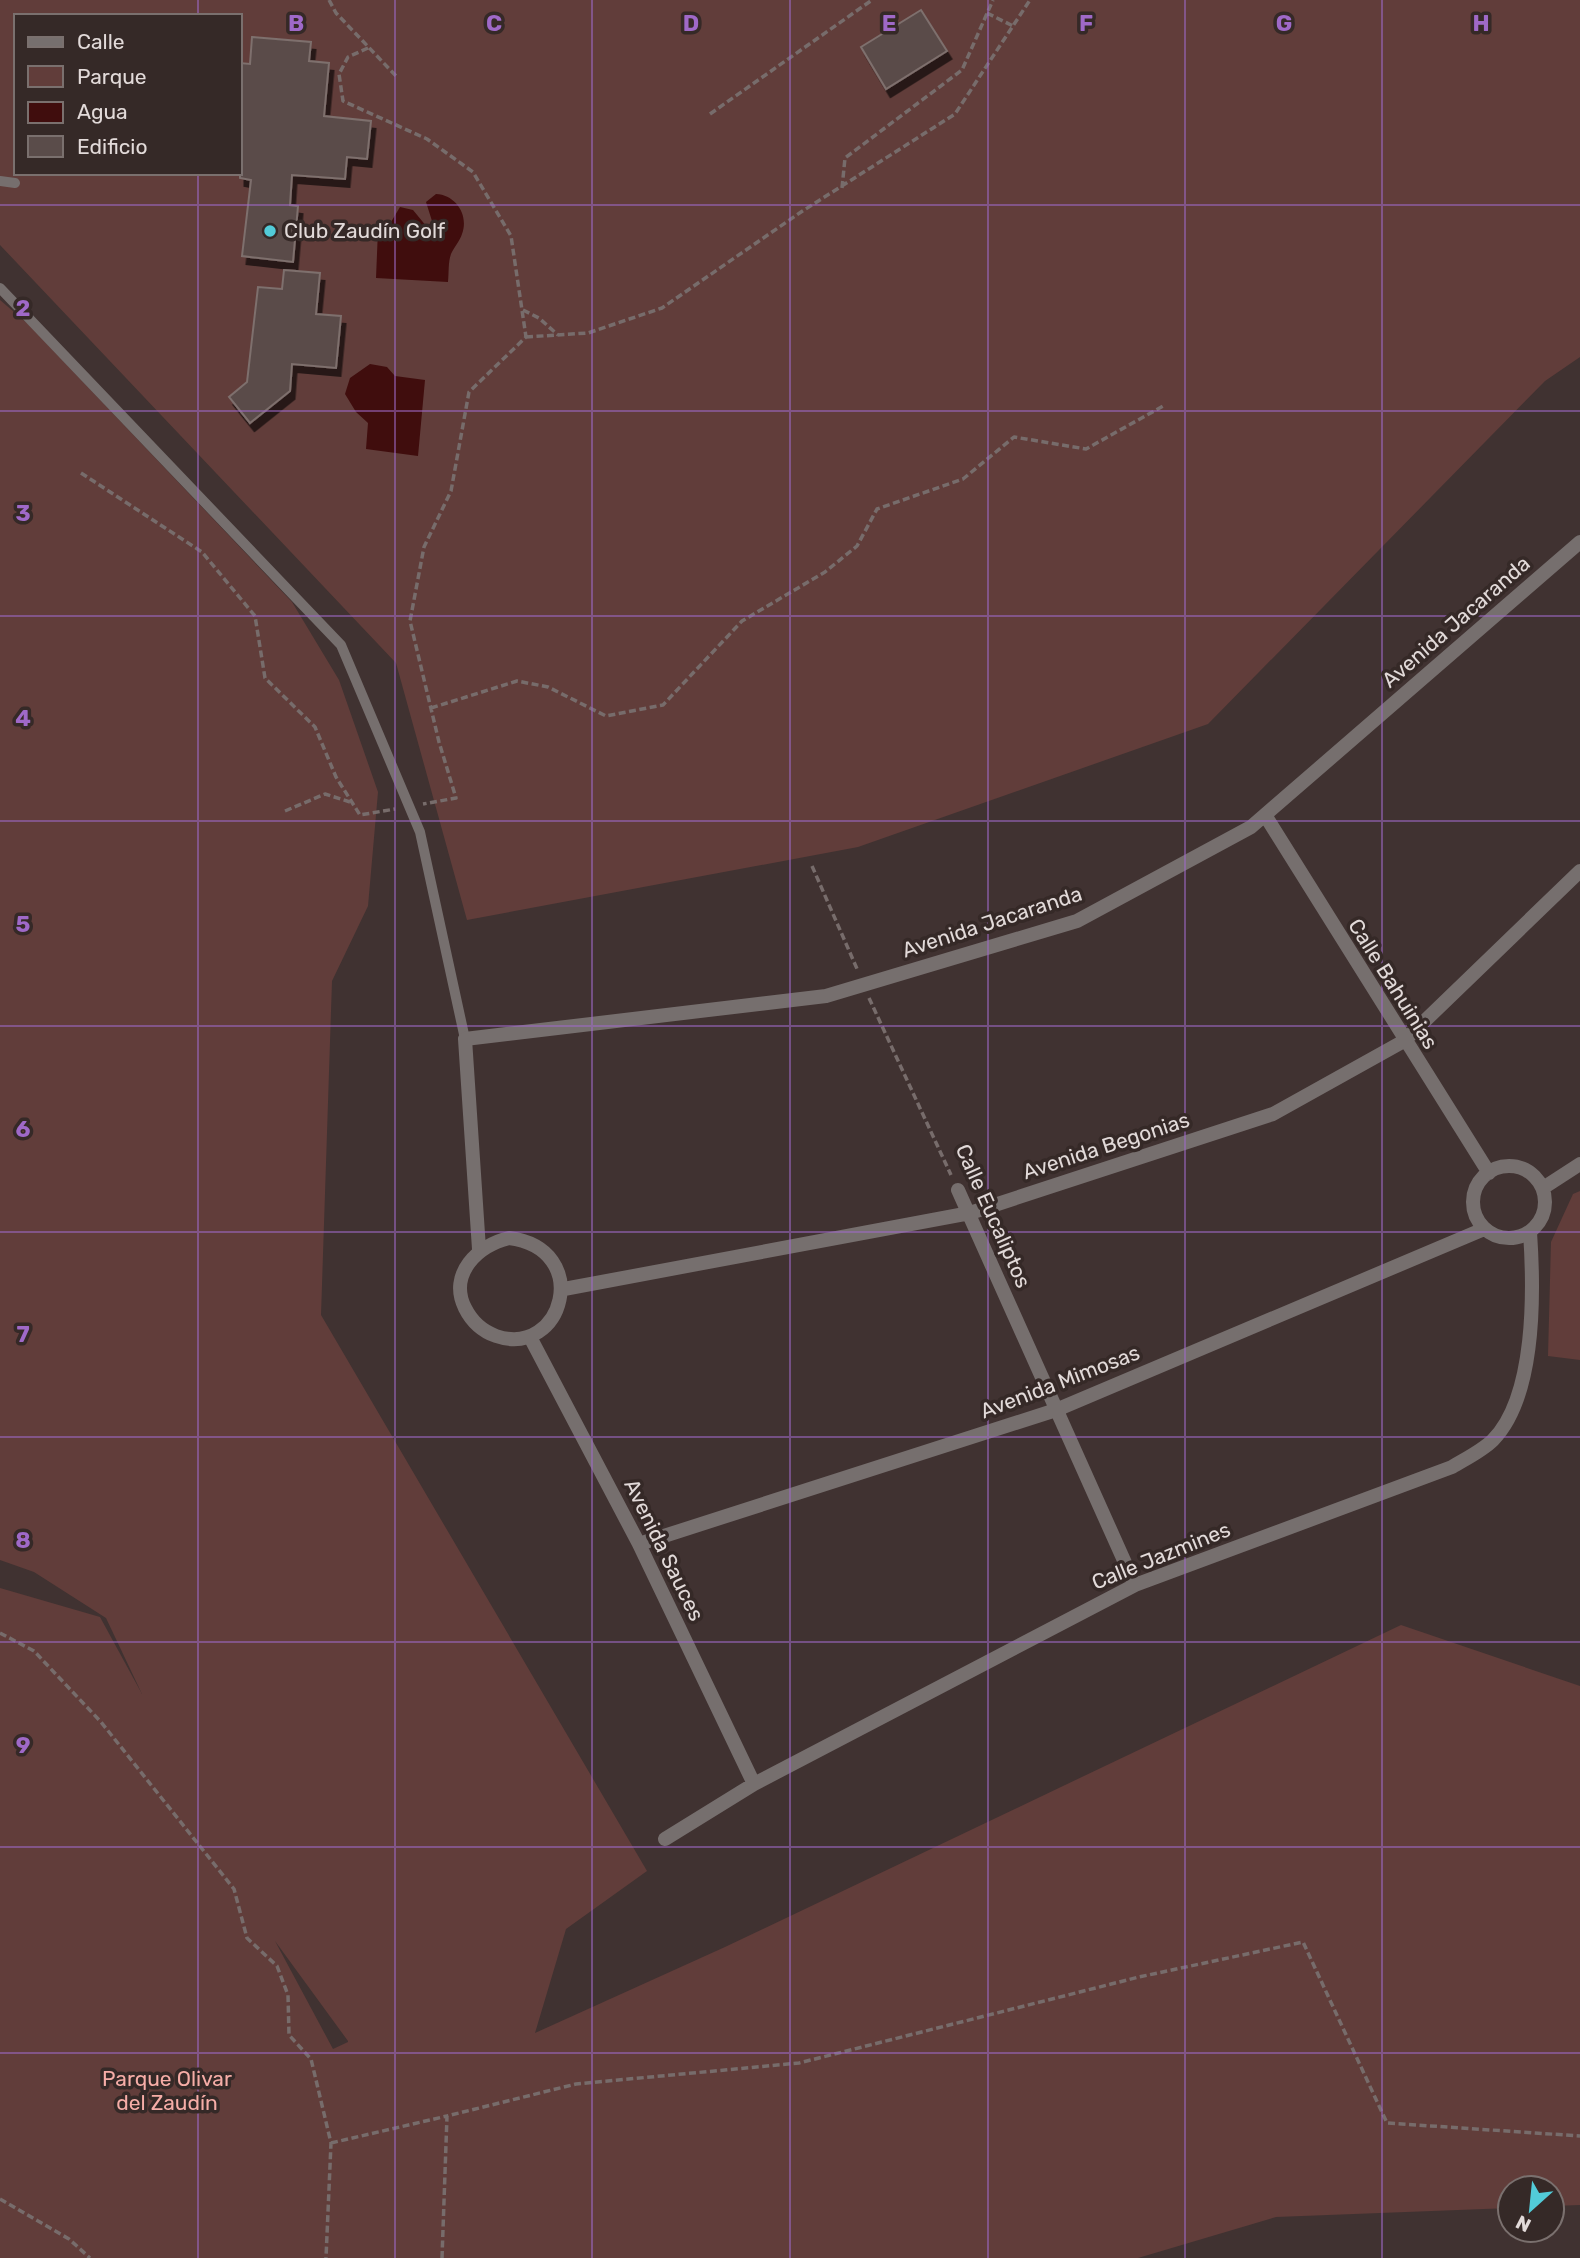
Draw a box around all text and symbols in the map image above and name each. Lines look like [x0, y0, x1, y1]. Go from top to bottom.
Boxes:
text: B [288, 9, 304, 37]
text: C [486, 9, 502, 37]
text: D [683, 9, 699, 37]
text: E [882, 9, 896, 37]
text: F [1079, 9, 1093, 37]
text: G [1276, 9, 1292, 37]
text: H [1472, 9, 1490, 37]
legend [14, 14, 242, 175]
text: Calle [77, 29, 125, 54]
text: Parque [77, 64, 147, 89]
text: Agua [77, 99, 128, 124]
text: Edificio [77, 134, 147, 159]
place label: Club Zaudín Golf [284, 218, 445, 243]
marker: Club Zaudín Golf [262, 223, 278, 239]
text: 2 [16, 294, 30, 322]
text: 3 [15, 499, 31, 527]
street label: Avenida Jacaranda [1377, 551, 1535, 693]
text: 4 [15, 704, 31, 732]
street label: Avenida Jacaranda [899, 881, 1085, 962]
text: 5 [16, 910, 31, 938]
street label: Calle Bahuinias [1343, 914, 1443, 1054]
street label: Avenida Begonias [1019, 1107, 1192, 1184]
text: 6 [16, 1115, 31, 1143]
street label: Calle Eucaliptos [951, 1140, 1036, 1292]
text: 7 [16, 1320, 30, 1348]
street label: Avenida Mimosas [976, 1340, 1143, 1423]
street label: Avenida Sauces [619, 1475, 710, 1625]
street label: Calle Jazmines [1088, 1516, 1234, 1595]
text: 8 [15, 1526, 31, 1554]
text: 9 [16, 1731, 30, 1759]
park label: Parque Olivar del Zaudín [102, 2066, 232, 2115]
north arrow [1496, 2174, 1566, 2244]
text: N [1512, 2210, 1535, 2237]

